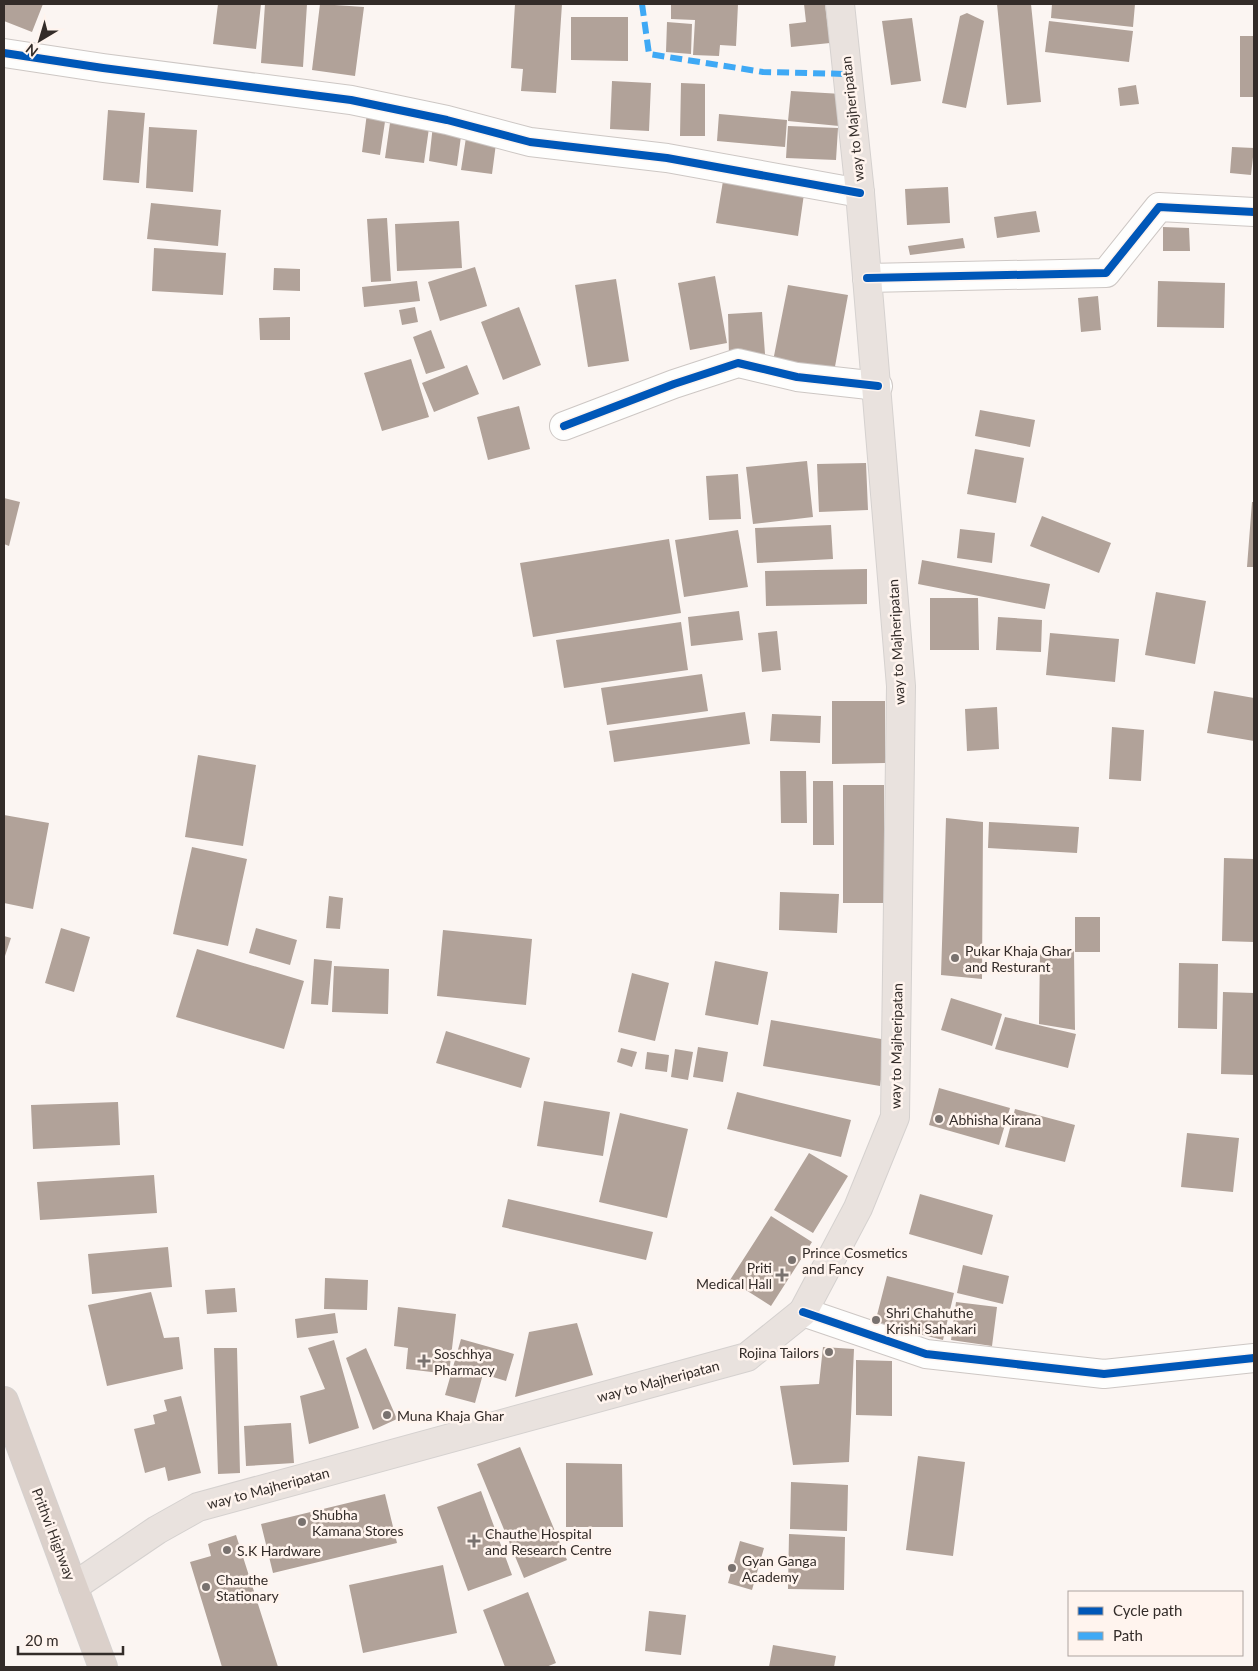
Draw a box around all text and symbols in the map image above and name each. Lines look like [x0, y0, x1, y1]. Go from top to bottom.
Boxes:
north arrow [15, 15, 65, 65]
text: N [22, 41, 41, 61]
street label: way to Majheripatan [837, 55, 867, 183]
street label: way to Majheripatan [884, 579, 908, 705]
place label: Pukar Khaja Ghar and Resturant [965, 942, 1072, 975]
marker: Pukar Khaja Ghar and Resturant [949, 952, 961, 964]
street label: way to Majheripatan [886, 983, 906, 1109]
place label: Abhisha Kirana [949, 1111, 1041, 1128]
marker: Abhisha Kirana [933, 1113, 945, 1125]
place label: Prince Cosmetics and Fancy [802, 1244, 908, 1277]
marker: Prince Cosmetics and Fancy [786, 1254, 798, 1266]
place label: Priti Medical Hall [696, 1259, 772, 1292]
marker: Priti Medical Hall [776, 1269, 788, 1281]
place label: Shri Chahuthe Krishi Sahakari [886, 1304, 976, 1337]
marker: Shri Chahuthe Krishi Sahakari [870, 1314, 882, 1326]
place label: Rojina Tailors [739, 1344, 819, 1361]
place label: Soschhya Pharmacy [434, 1345, 495, 1378]
marker: Rojina Tailors [823, 1346, 835, 1358]
marker: Soschhya Pharmacy [418, 1355, 430, 1367]
street label: way to Majheripatan [595, 1356, 721, 1406]
place label: Muna Khaja Ghar [397, 1407, 504, 1424]
marker: Muna Khaja Ghar [381, 1409, 393, 1421]
street label: way to Majheripatan [205, 1463, 331, 1513]
street label: Prithvi Highway [29, 1485, 80, 1583]
place label: Shubha Kamana Stores [312, 1506, 403, 1539]
marker: Shubha Kamana Stores [296, 1516, 308, 1528]
place label: Chauthe Hospital and Research Centre [485, 1525, 612, 1558]
marker: Chauthe Hospital and Research Centre [467, 1534, 481, 1548]
place label: S.K Hardware [237, 1542, 321, 1559]
marker: S.K Hardware [221, 1544, 233, 1556]
place label: Gyan Ganga Academy [742, 1552, 817, 1585]
marker: Gyan Ganga Academy [726, 1562, 738, 1574]
place label: Chauthe Stationary [216, 1571, 280, 1604]
marker: Chauthe Stationary [200, 1581, 212, 1593]
legend [1068, 1591, 1243, 1656]
text: Cycle path [1113, 1601, 1182, 1619]
scale bar [18, 1624, 122, 1656]
text: Path [1113, 1626, 1143, 1644]
text: 20 m [25, 1631, 59, 1649]

